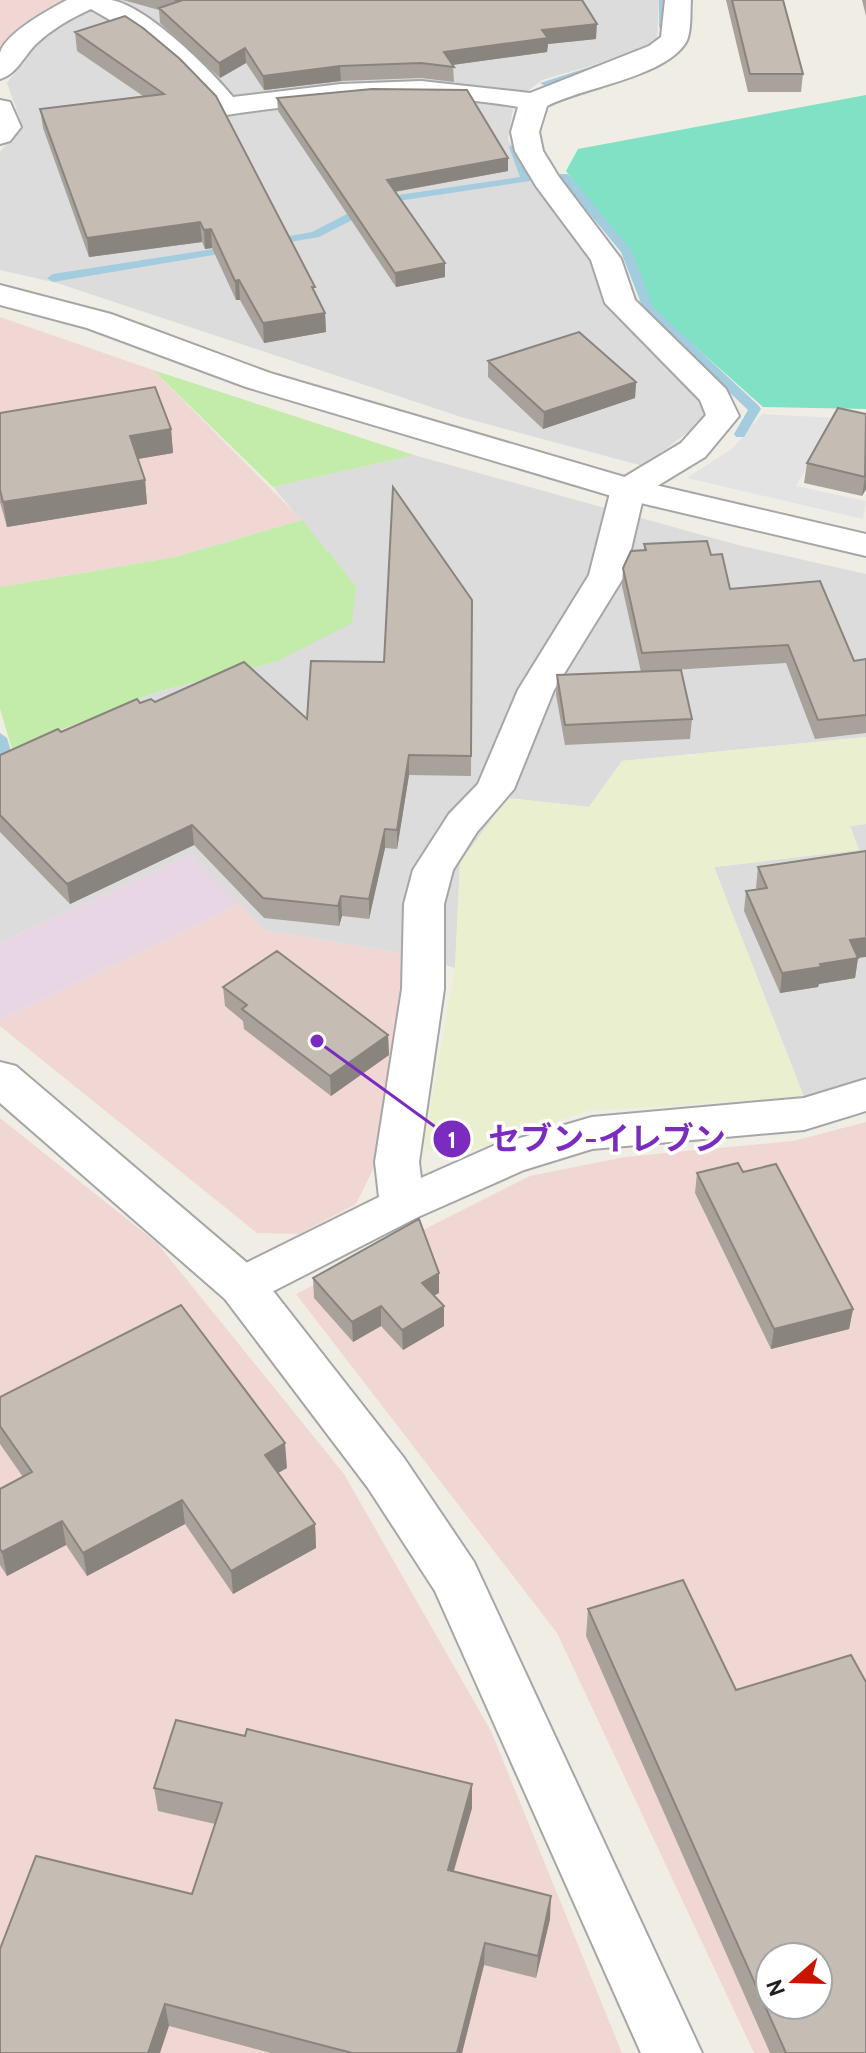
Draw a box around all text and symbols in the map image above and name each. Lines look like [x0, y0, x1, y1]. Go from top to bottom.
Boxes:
callout: セブン-イレブン [432, 1111, 742, 1167]
text: セブン-イレブン [488, 1119, 726, 1158]
text: 1 [448, 1125, 456, 1154]
north arrow [754, 1941, 834, 2021]
text: N [760, 1976, 791, 2000]

